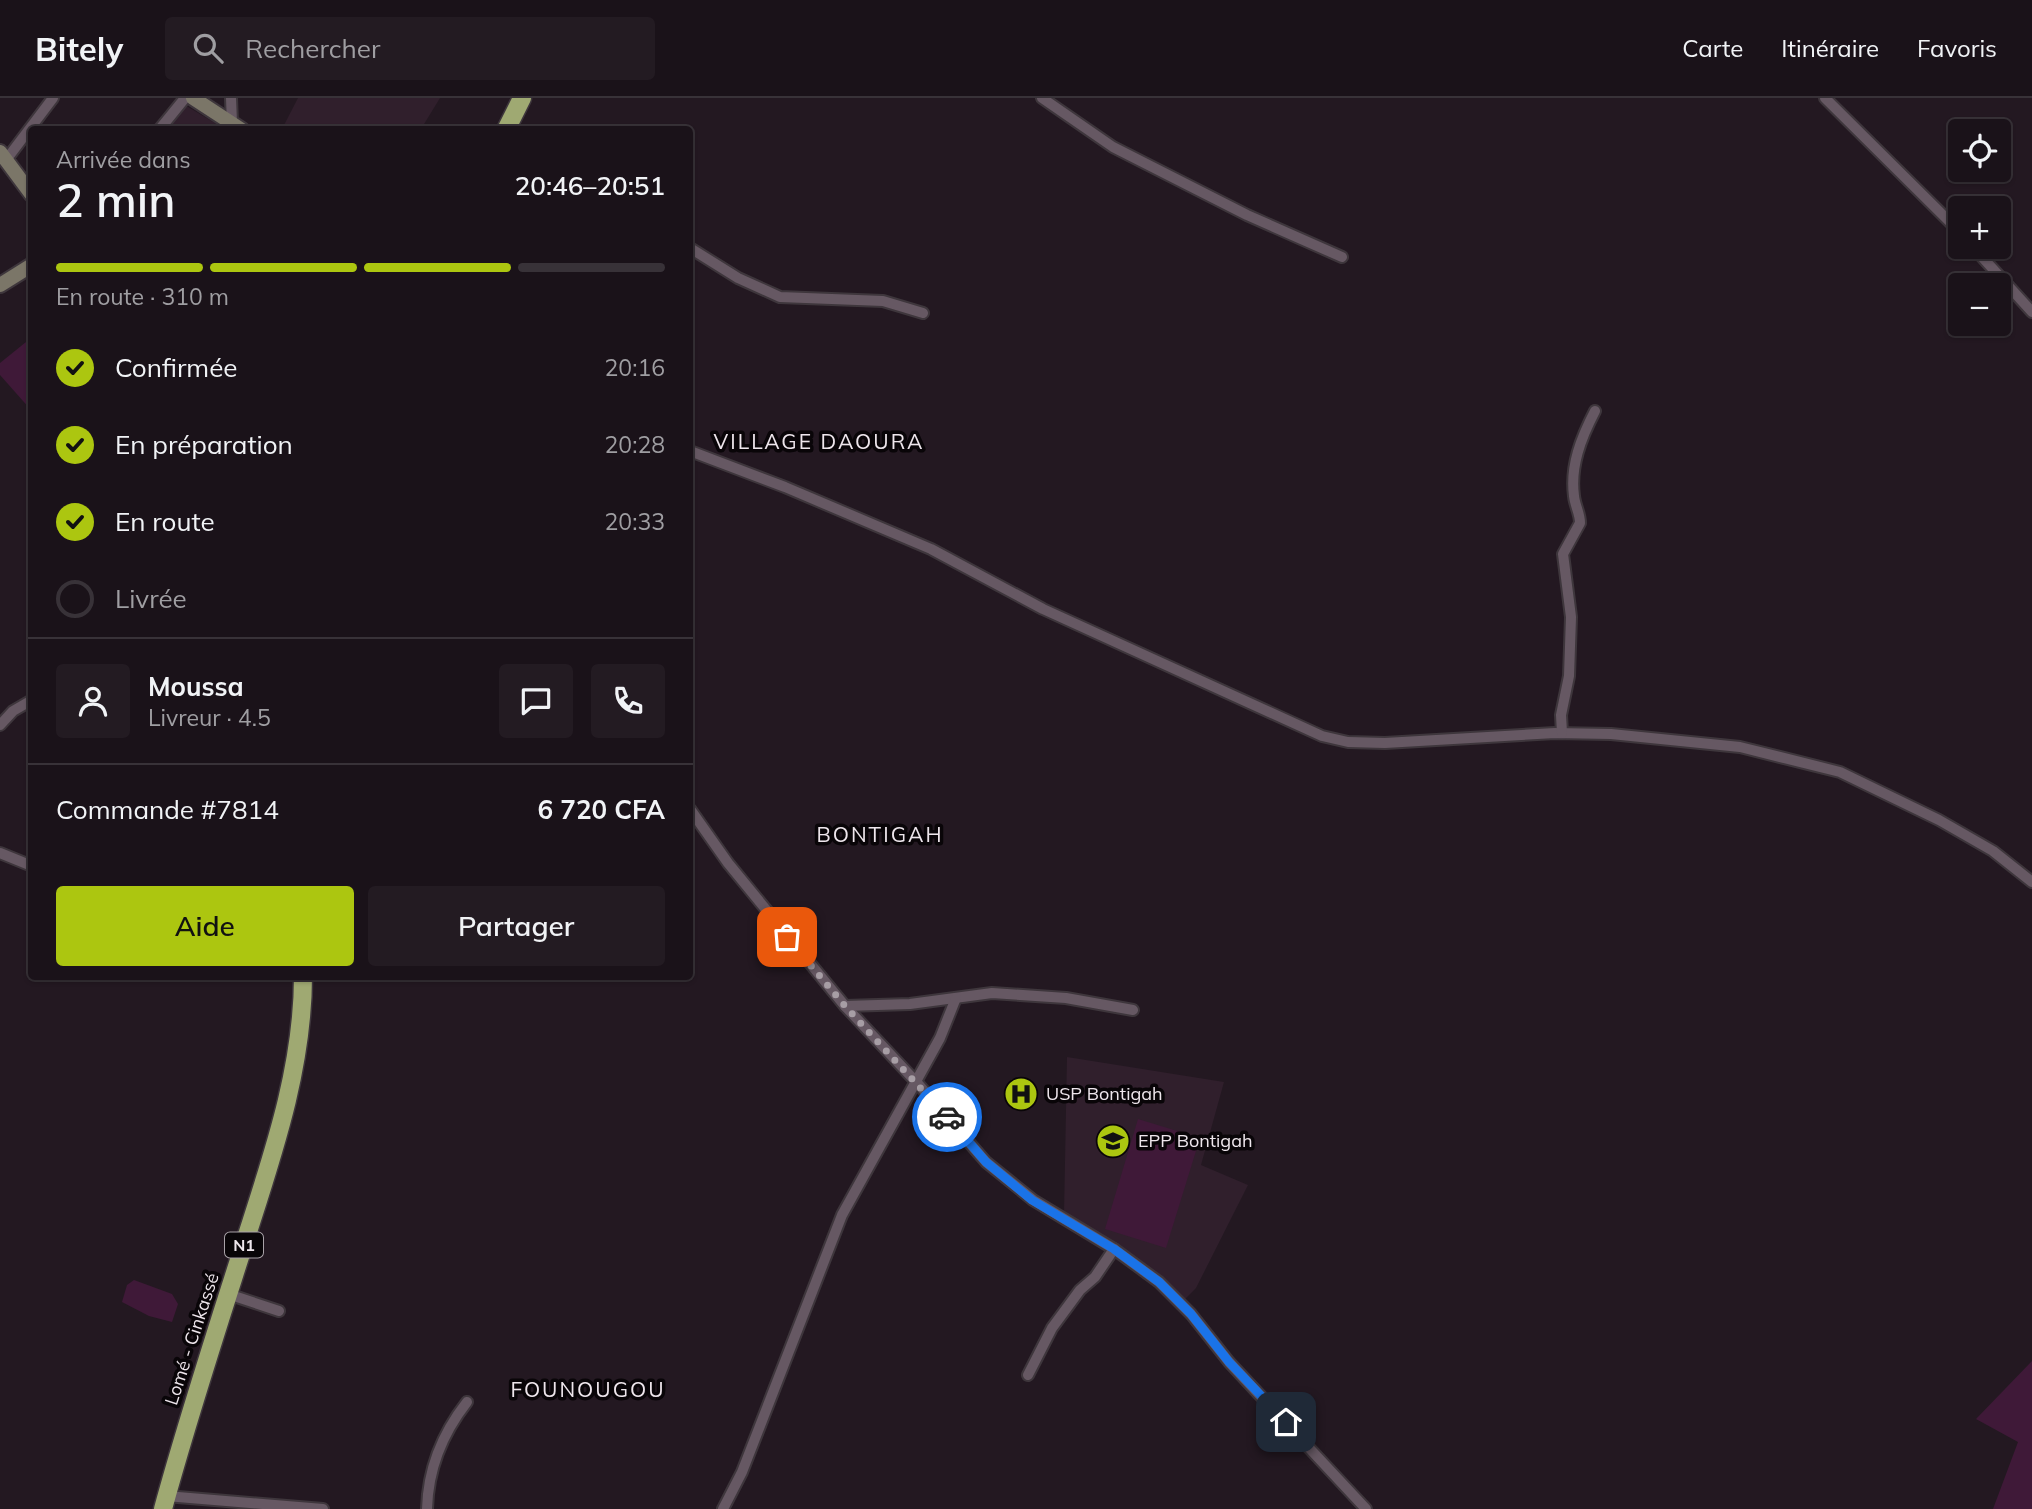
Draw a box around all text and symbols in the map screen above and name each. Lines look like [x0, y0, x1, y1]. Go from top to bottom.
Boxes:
search box [165, 17, 655, 80]
text: Bitely [35, 28, 123, 69]
icon: search [189, 29, 227, 67]
text: Rechercher [245, 32, 380, 65]
text: Carte [1682, 33, 1743, 63]
text: Itinéraire [1781, 33, 1879, 63]
text: Favoris [1917, 33, 1997, 63]
map controls [1948, 119, 2011, 336]
button: locate [1948, 119, 2011, 182]
text: Arrivée dans [56, 145, 191, 174]
text: 20:46–20:51 [515, 169, 665, 202]
text: 2 min [56, 171, 175, 229]
button: + [1948, 196, 2011, 259]
button: − [1948, 273, 2011, 336]
text: En route · 310 m [56, 282, 229, 311]
icon: check [56, 349, 94, 387]
text: Confirmée [115, 351, 237, 384]
text: 20:16 [605, 353, 665, 382]
icon: check [56, 426, 94, 464]
text: En préparation [115, 428, 293, 461]
district label: VILLAGE DAOURA [714, 428, 924, 454]
text: 20:28 [605, 430, 665, 459]
icon: check [56, 503, 94, 541]
text: En route [115, 505, 215, 538]
text: 20:33 [605, 507, 665, 536]
text: Livrée [115, 582, 187, 615]
button: person [56, 664, 130, 738]
button: chat [499, 664, 573, 738]
button: phone [591, 664, 665, 738]
text: Moussa [148, 670, 244, 703]
text: Livreur · 4.5 [148, 703, 271, 732]
text: Commande #7814 [56, 793, 279, 826]
text: 6 720 CFA [538, 793, 665, 826]
district label: BONTIGAH [816, 821, 944, 847]
button: Aide [56, 886, 354, 966]
button: Partager [368, 886, 665, 966]
pin [757, 907, 817, 967]
icon: bag [768, 918, 806, 956]
hospital icon: USP Bontigah [1002, 1075, 1040, 1113]
courier [912, 1082, 982, 1152]
place label: USP Bontigah [1046, 1082, 1163, 1105]
icon: car [928, 1098, 966, 1136]
school or university icon: EPP Bontigah [1094, 1122, 1132, 1160]
place label: EPP Bontigah [1138, 1129, 1253, 1152]
road number: N1 [225, 1232, 263, 1258]
street label: Lomé - Cinkassé [159, 1270, 224, 1408]
district label: FOUNOUGOU [510, 1376, 666, 1402]
pin [1256, 1392, 1316, 1452]
icon: home [1267, 1403, 1305, 1441]

